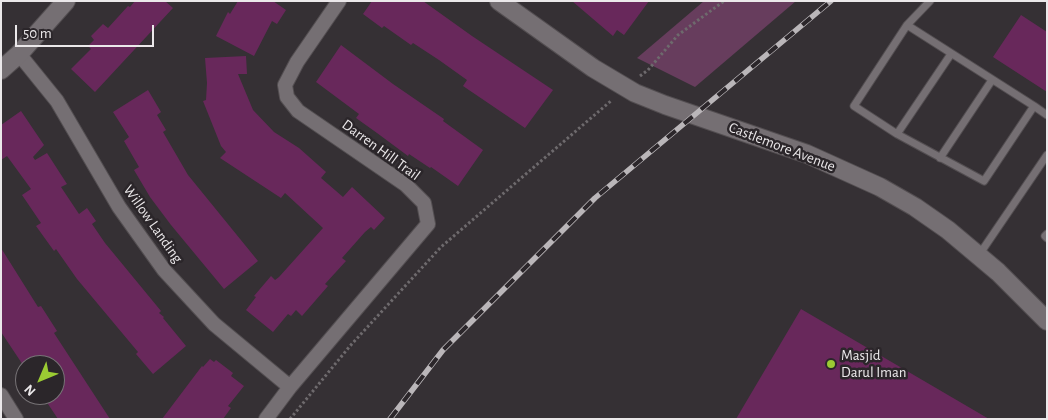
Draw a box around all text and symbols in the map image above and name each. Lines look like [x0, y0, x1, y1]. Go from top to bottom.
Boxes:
scale bar [18, 15, 156, 47]
text: 50 m [23, 26, 52, 41]
street label: Darren Hill Trail [338, 116, 424, 184]
street label: Castlemore Avenue [726, 118, 838, 176]
street label: Willow Landing [119, 181, 187, 267]
place label: Masjid Darul Iman [841, 346, 907, 381]
north arrow [15, 355, 65, 405]
marker: Masjid Darul Iman [825, 358, 837, 370]
text: N [22, 382, 38, 398]

